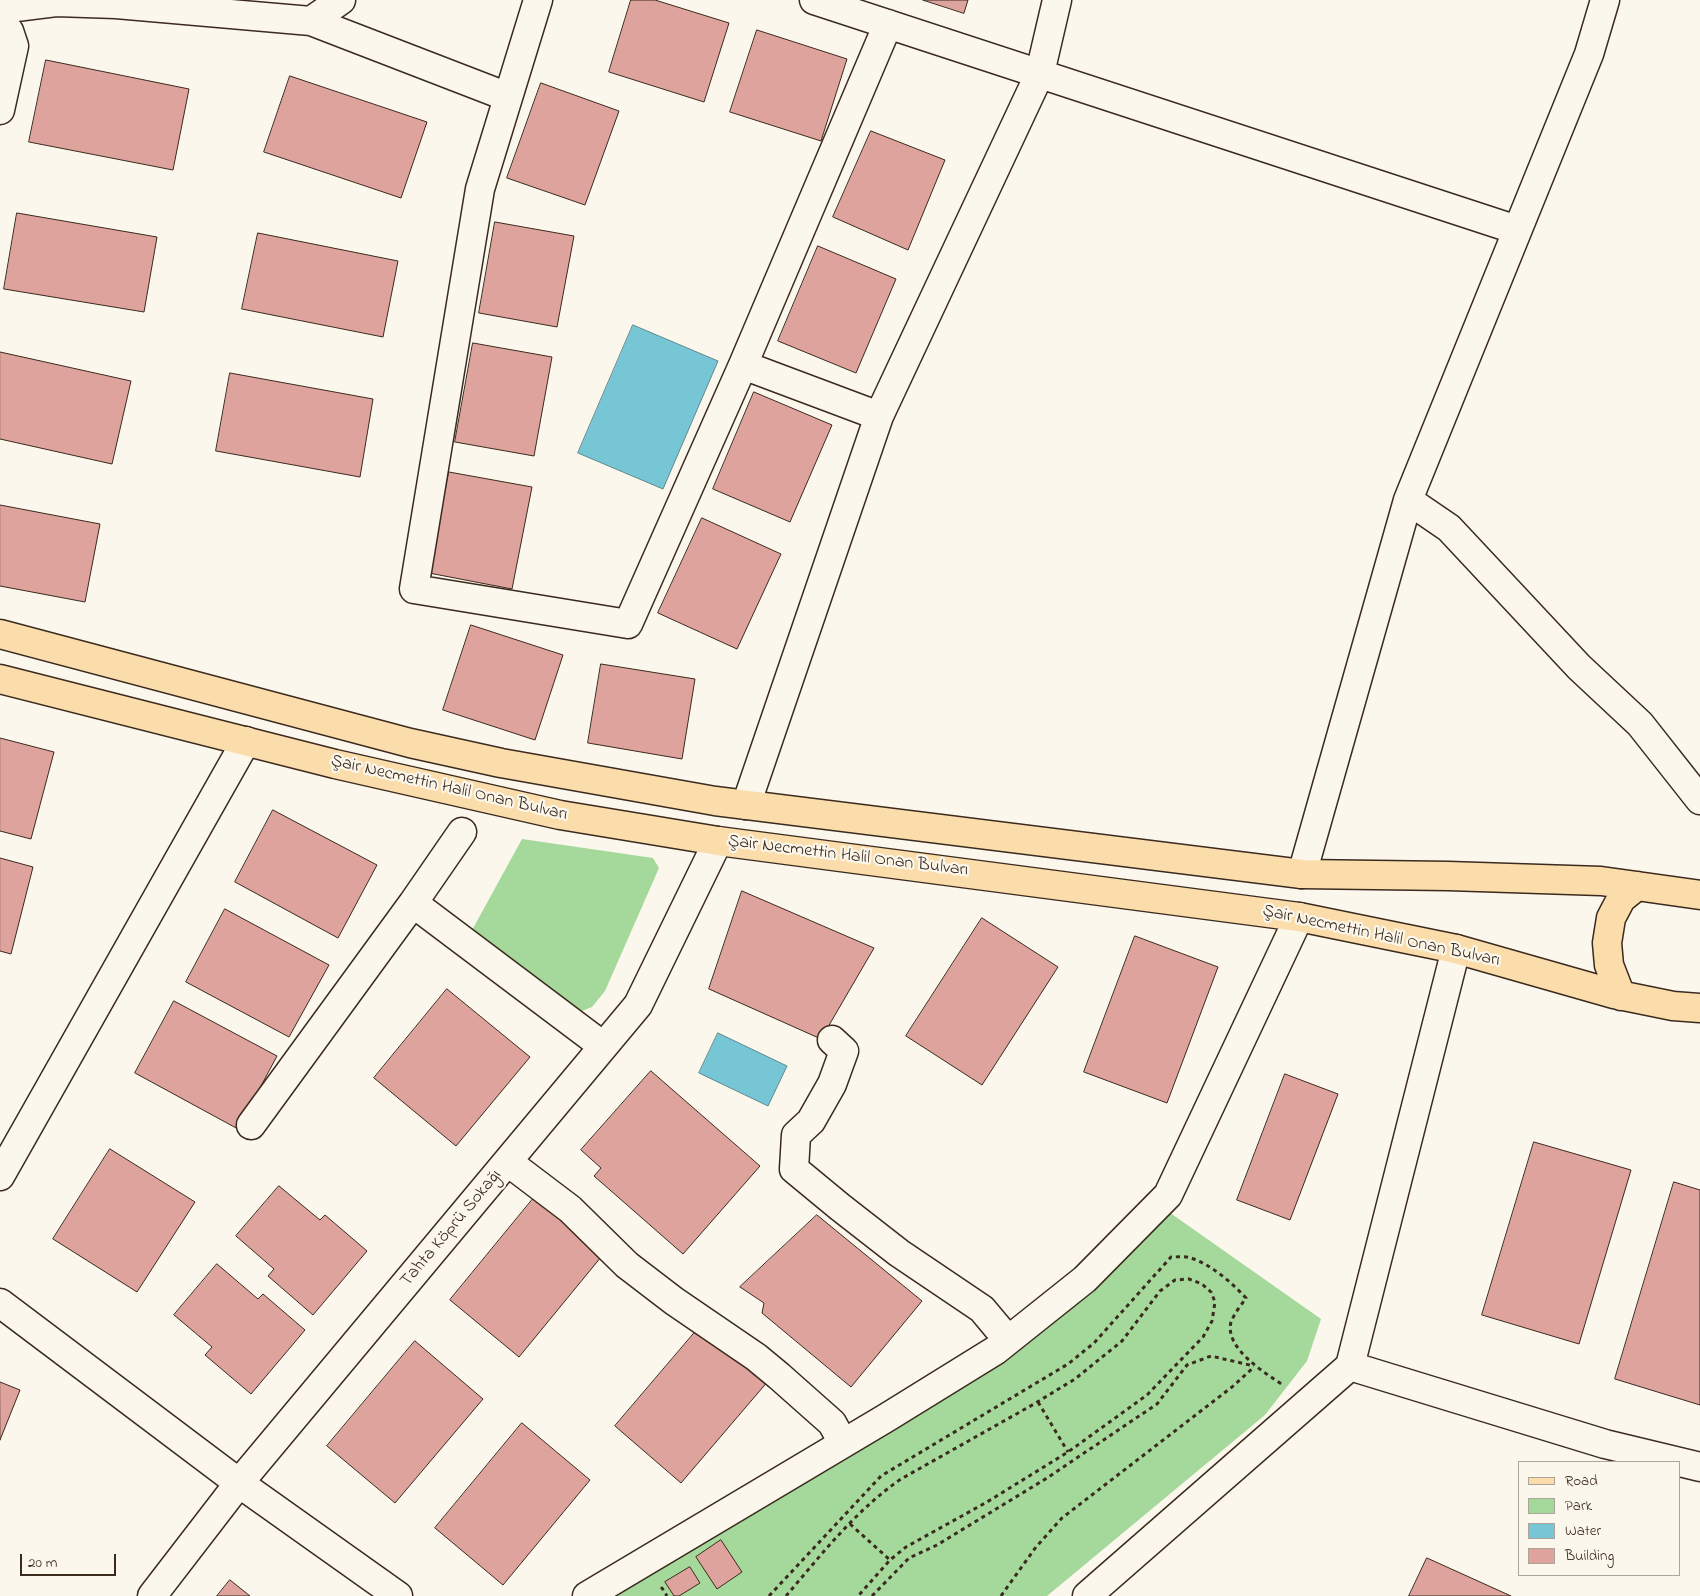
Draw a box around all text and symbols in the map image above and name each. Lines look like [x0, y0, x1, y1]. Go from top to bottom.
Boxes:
street label: Şair Necmettin Halil Onan Bulvarı [329, 751, 569, 827]
street label: Şair Necmettin Halil Onan Bulvarı [727, 832, 969, 882]
street label: Şair Necmettin Halil Onan Bulvarı [1260, 901, 1502, 973]
street label: Tahta Köprü Sokağı [397, 1166, 507, 1292]
legend [1518, 1461, 1680, 1576]
text: Road [1565, 1470, 1598, 1492]
text: Park [1565, 1495, 1592, 1517]
text: Water [1565, 1520, 1601, 1542]
scale bar [22, 1544, 119, 1576]
text: Building [1565, 1545, 1614, 1567]
text: 20 m [28, 1552, 57, 1574]

